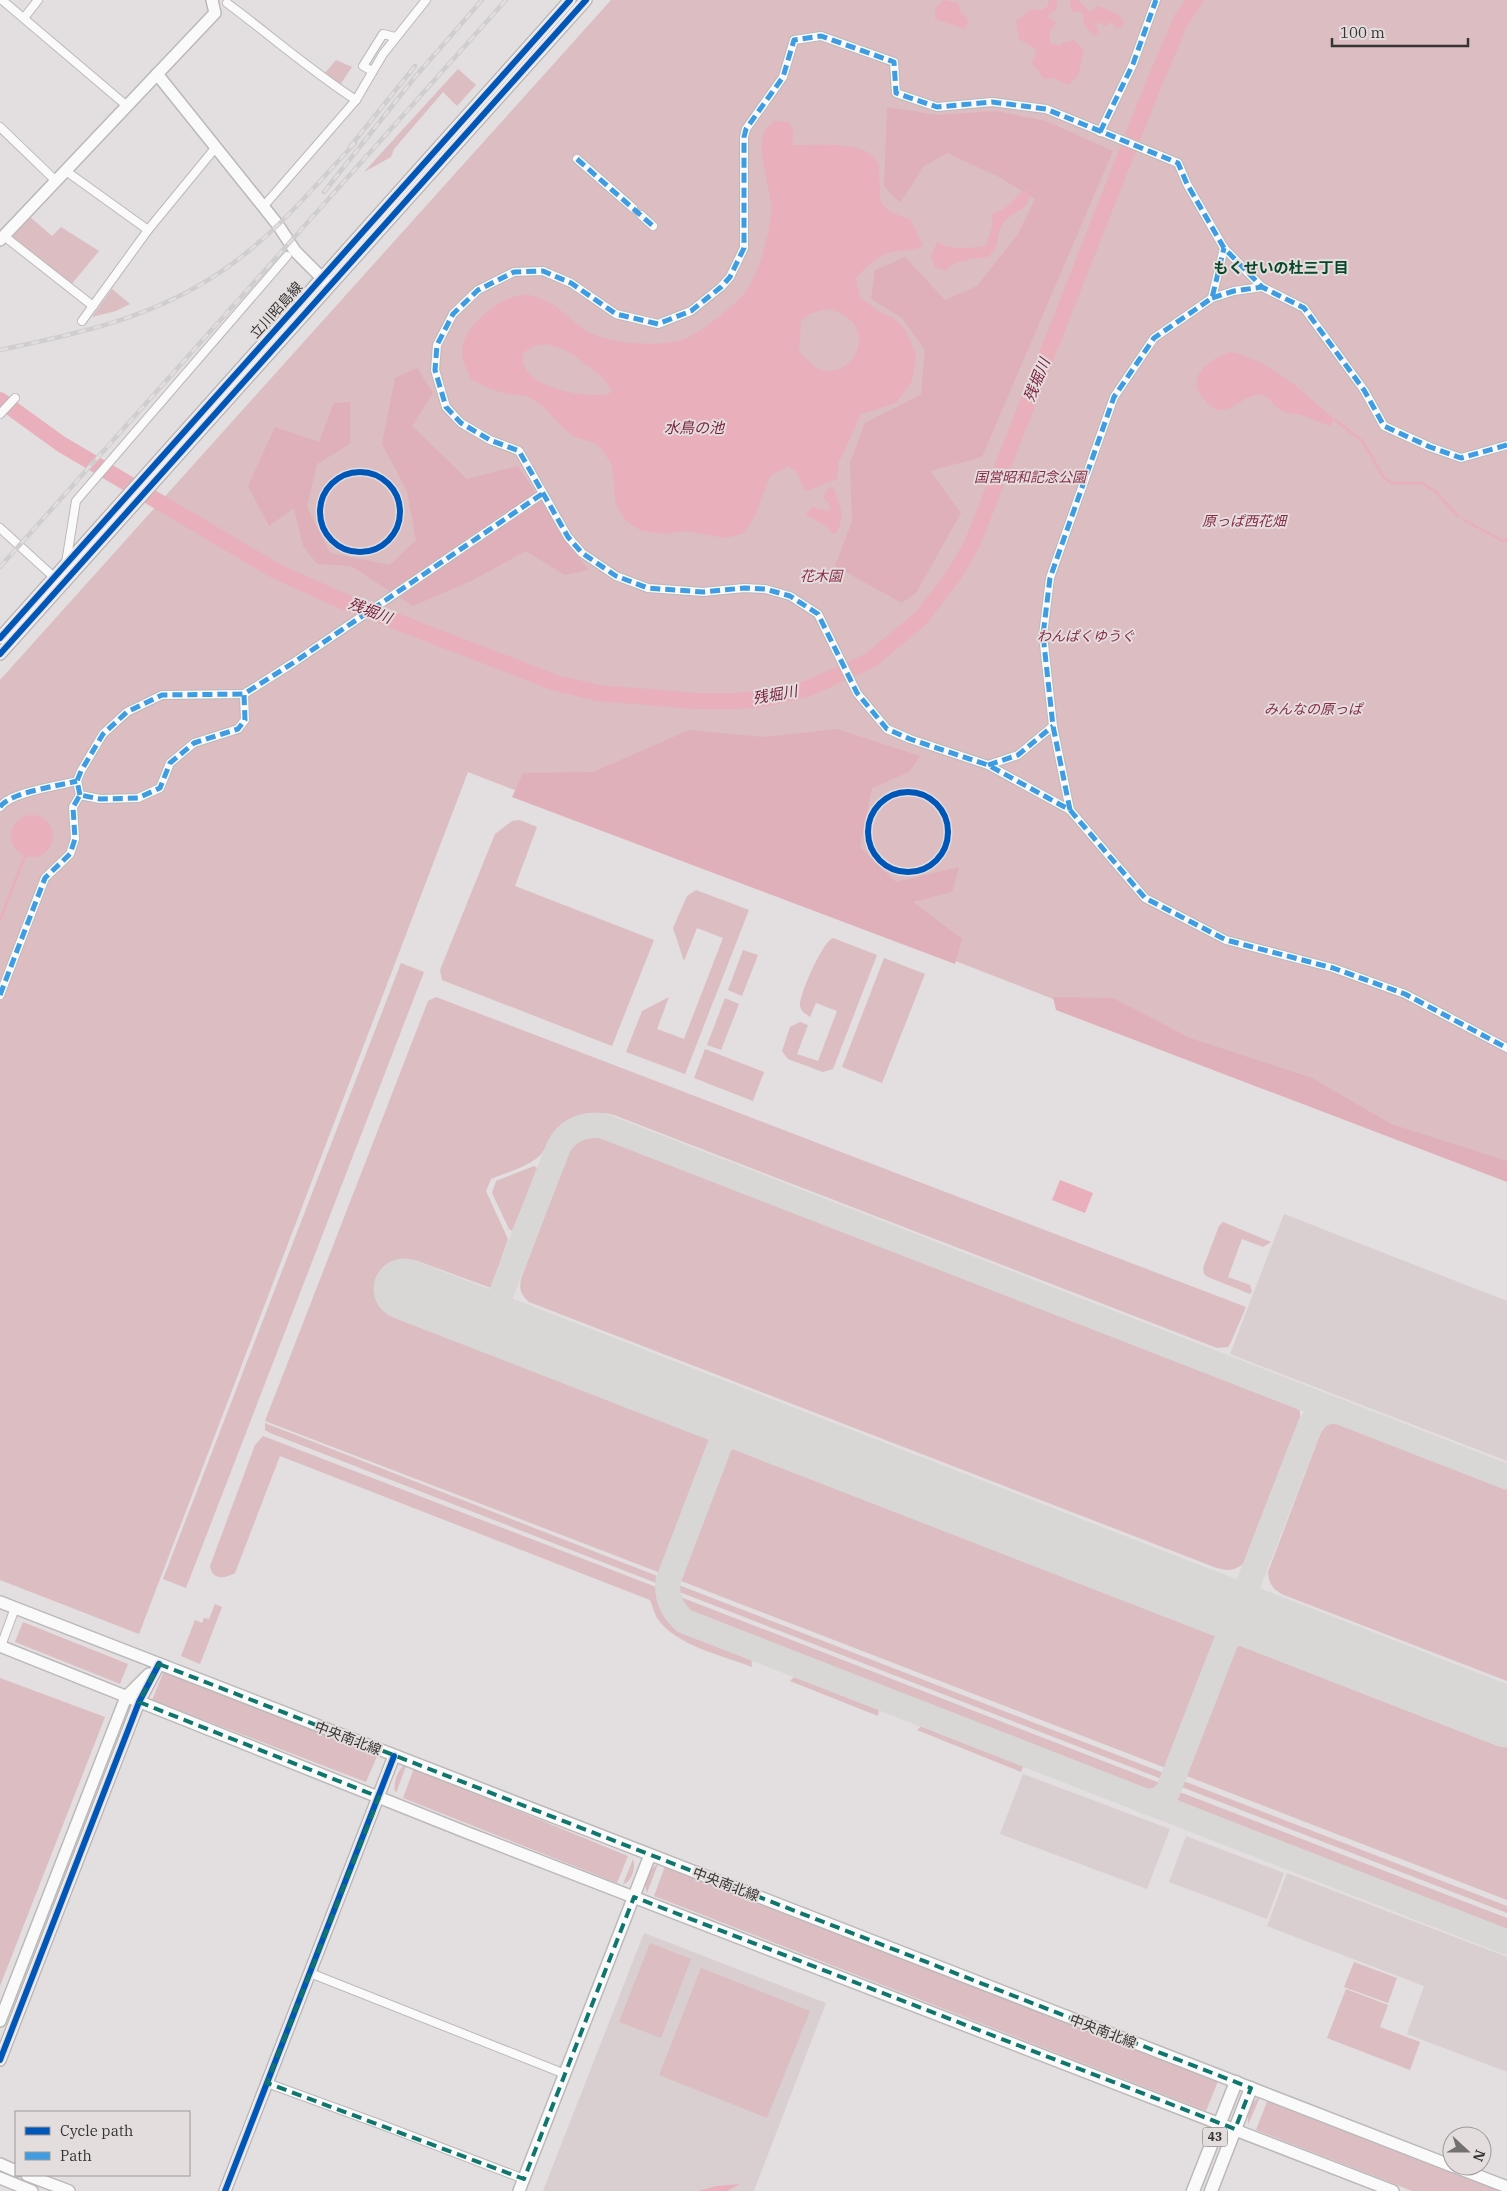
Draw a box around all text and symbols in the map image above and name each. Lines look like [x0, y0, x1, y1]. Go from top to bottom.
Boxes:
scale bar [1332, 15, 1468, 47]
text: 100 m [1340, 23, 1385, 42]
district label: もくせいの杜三丁目 [1213, 258, 1349, 277]
street label: 立川昭島線 [246, 278, 306, 342]
water label: 残堀川 [1019, 354, 1055, 404]
water label: 水鳥の池 [664, 418, 726, 437]
park label: 国営昭和記念公園 [974, 468, 1088, 486]
park label: 原っぱ西花畑 [1202, 512, 1288, 530]
park label: 花木園 [800, 567, 844, 585]
water label: 残堀川 [346, 594, 396, 628]
park label: わんぱくゆうぐ [1037, 627, 1135, 645]
water label: 残堀川 [751, 681, 801, 708]
park label: みんなの原っぱ [1264, 700, 1365, 718]
street label: 中央南北線 [312, 1717, 384, 1759]
street label: 中央南北線 [690, 1863, 762, 1905]
street label: 中央南北線 [1067, 2010, 1139, 2052]
legend [15, 2111, 190, 2176]
text: Cycle path [60, 2121, 133, 2140]
north arrow [1442, 2126, 1492, 2176]
road number: 43 [1202, 2128, 1228, 2146]
text: Path [60, 2146, 92, 2165]
text: N [1469, 2147, 1490, 2164]

